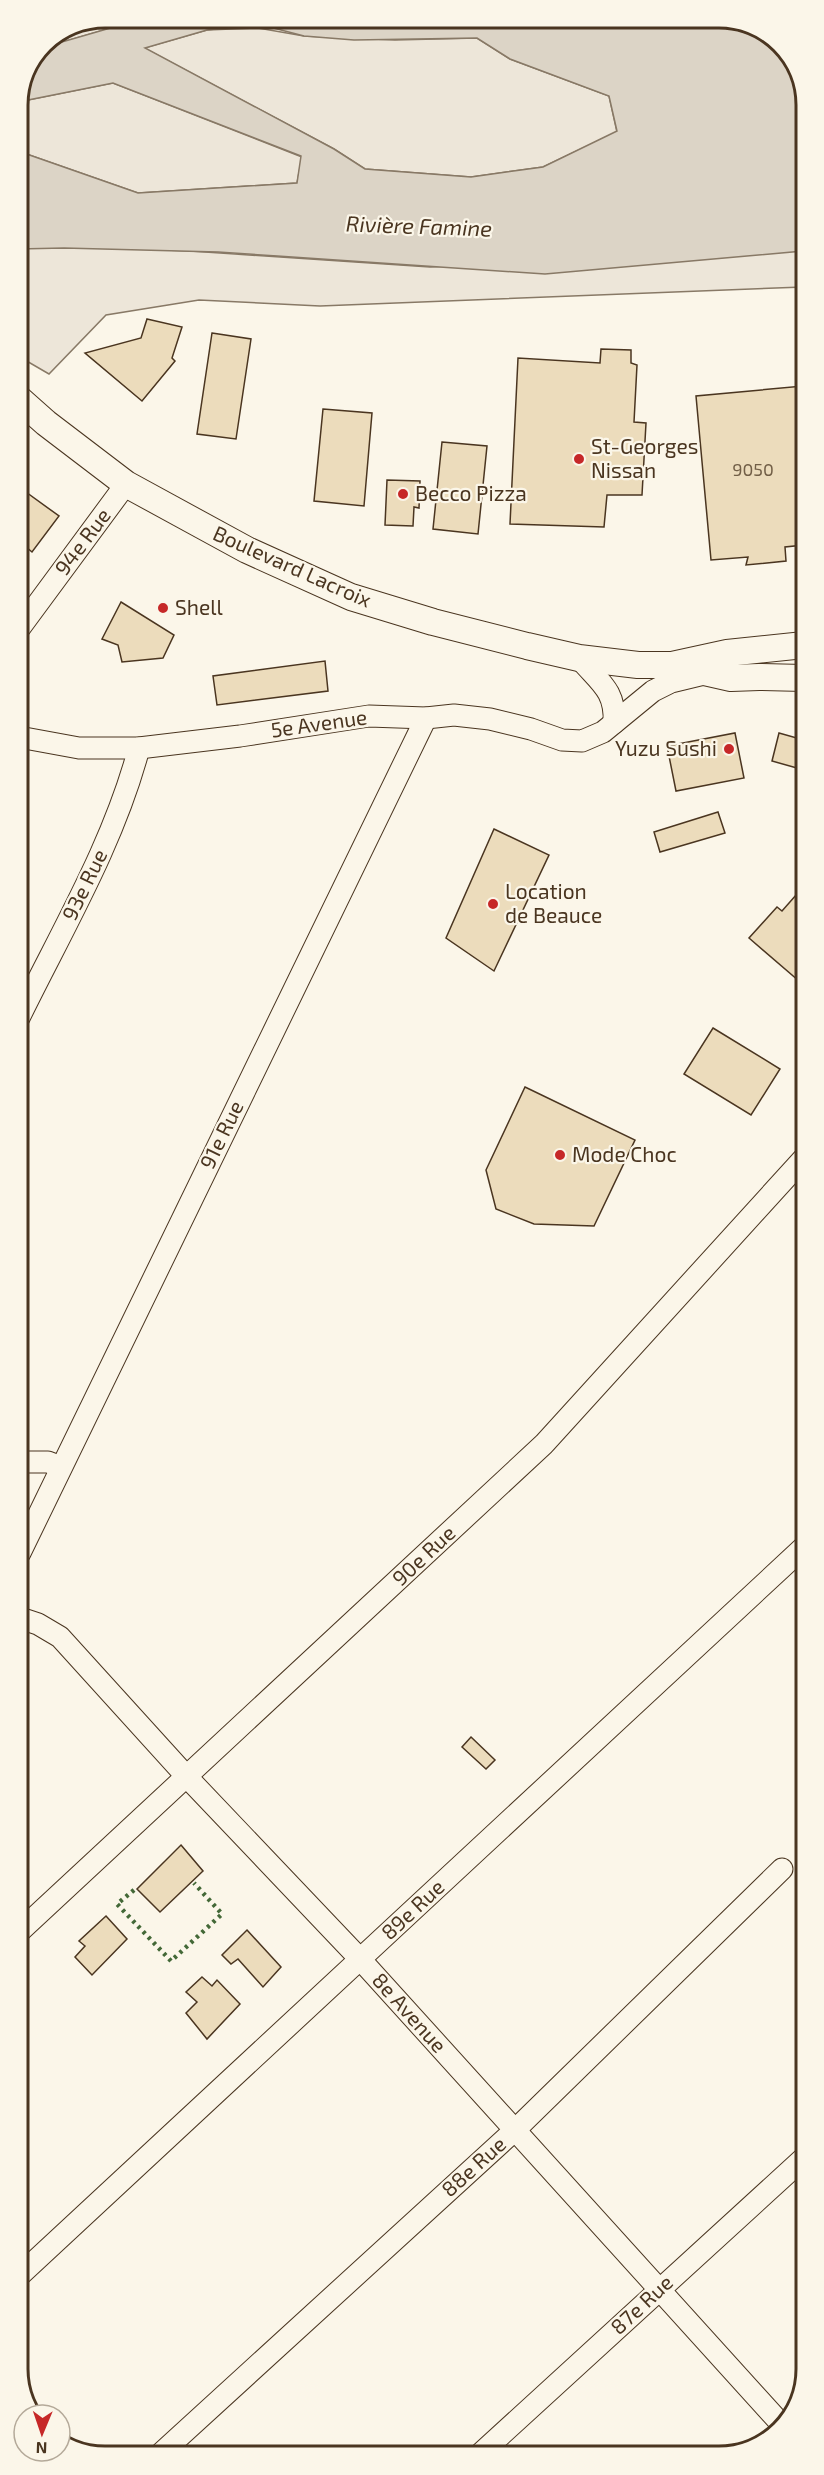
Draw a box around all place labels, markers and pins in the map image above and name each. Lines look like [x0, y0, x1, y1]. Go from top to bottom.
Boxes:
place label: St-Georges Nissan [591, 433, 698, 482]
marker: St-Georges Nissan [572, 452, 586, 466]
place label: Becco Pizza [415, 480, 527, 505]
marker: Becco Pizza [396, 487, 410, 501]
place label: Shell [175, 594, 223, 619]
marker: Shell [156, 601, 170, 615]
place label: Yuzu Sushi [615, 735, 717, 760]
marker: Yuzu Sushi [722, 742, 736, 756]
place label: Location de Beauce [505, 878, 602, 927]
marker: Location de Beauce [486, 897, 500, 911]
place label: Mode Choc [572, 1141, 677, 1166]
marker: Mode Choc [553, 1148, 567, 1162]

